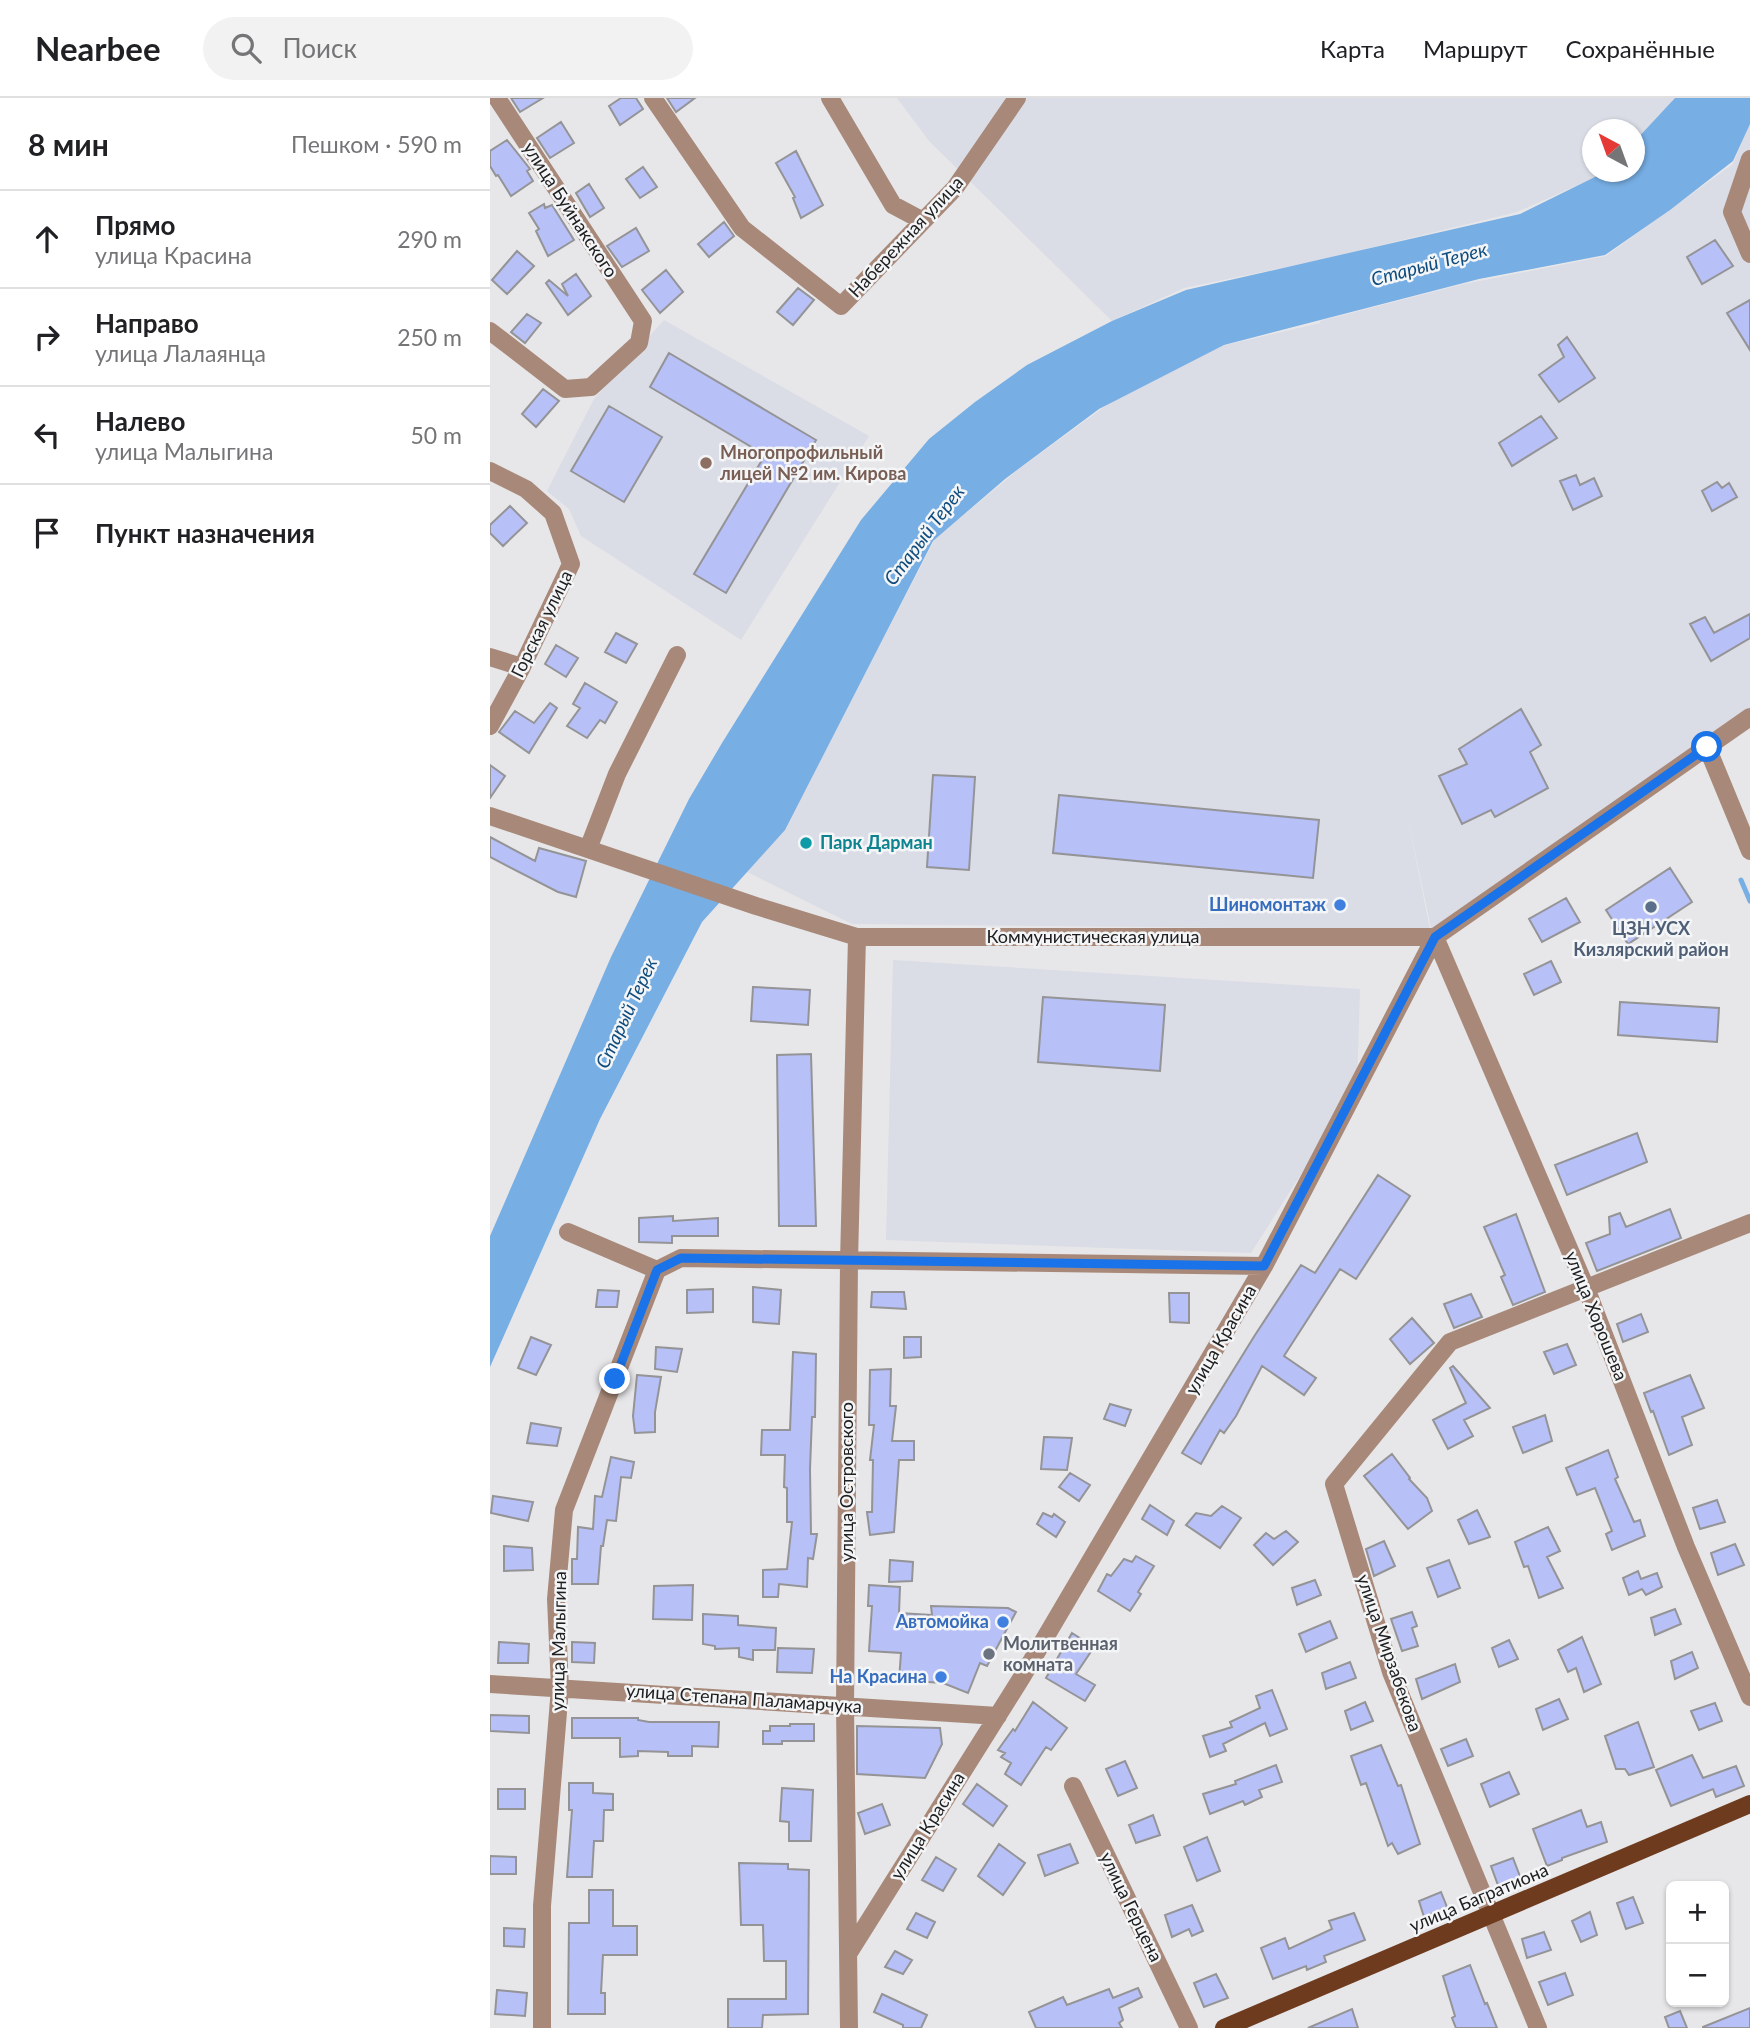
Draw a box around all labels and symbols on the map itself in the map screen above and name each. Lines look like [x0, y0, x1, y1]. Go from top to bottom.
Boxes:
north arrow [1582, 119, 1645, 182]
street label: улица Буйнакского [519, 138, 623, 281]
street label: Набережная улица [843, 171, 967, 302]
water label: Старый Терек [1368, 237, 1490, 290]
place label: Многопрофильный лицей №2 им. Кирова [720, 441, 906, 484]
marker: Многопрофильный лицей №2 им. Кирова [698, 455, 714, 471]
water label: Старый Терек [879, 480, 969, 589]
street label: Горская улица [506, 566, 576, 681]
route start [1691, 731, 1722, 762]
place label: Парк Дарман [820, 831, 933, 853]
marker: Парк Дарман [798, 835, 814, 851]
place label: Шиномонтаж [1209, 893, 1326, 915]
marker: Шиномонтаж [1332, 897, 1348, 913]
marker: ЦЗН УСХ Кизлярский район [1643, 899, 1659, 915]
place label: ЦЗН УСХ Кизлярский район [1573, 917, 1729, 960]
street label: Коммунистическая улица [986, 925, 1200, 947]
water label: Старый Терек [590, 953, 661, 1072]
street label: улица Хорошева [1561, 1248, 1633, 1383]
street label: улица Красина [1180, 1281, 1260, 1398]
route end [599, 1363, 630, 1394]
street label: улица Островского [835, 1402, 857, 1562]
street label: улица Малыгина [546, 1571, 570, 1711]
street label: улица Мирзабекова [1353, 1571, 1427, 1734]
place label: Автомойка [895, 1610, 989, 1632]
marker: Автомойка [995, 1614, 1011, 1630]
place label: Молитвенная комната [1003, 1632, 1118, 1675]
marker: Молитвенная комната [981, 1646, 997, 1662]
place label: На Красина [830, 1665, 927, 1687]
marker: На Красина [933, 1669, 949, 1685]
street label: улица Степана Паламарчука [625, 1679, 863, 1717]
street label: улица Красина [885, 1768, 969, 1883]
street label: улица Герцена [1096, 1848, 1168, 1965]
street label: улица Багратиона [1406, 1858, 1551, 1936]

